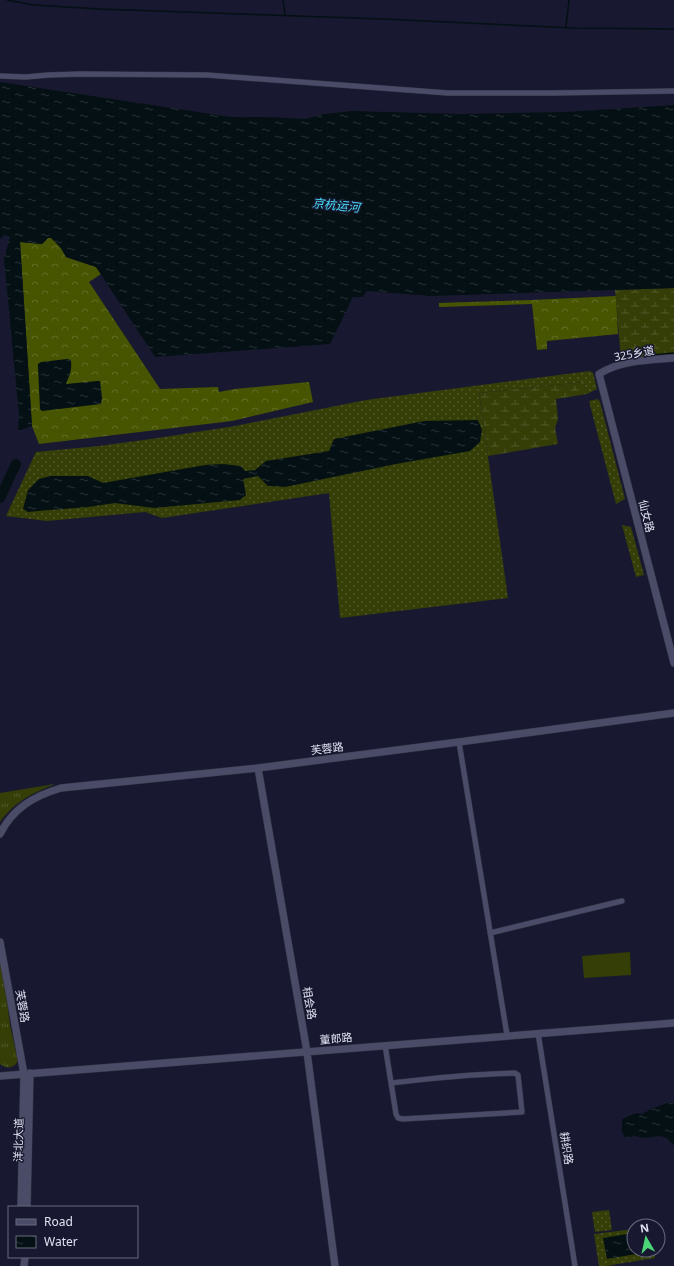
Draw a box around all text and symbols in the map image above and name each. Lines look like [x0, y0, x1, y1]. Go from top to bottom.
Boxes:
water label: 京杭运河 [311, 194, 363, 216]
street label: 325乡道 [613, 342, 655, 364]
street label: 仙女路 [636, 498, 658, 534]
street label: 芙蓉路 [310, 739, 344, 757]
street label: 相会路 [300, 985, 320, 1021]
street label: 芙蓉路 [13, 988, 33, 1024]
street label: 董郎路 [319, 1029, 353, 1047]
street label: 洋北大道 [10, 1118, 26, 1162]
street label: 耕织路 [557, 1131, 577, 1165]
legend [8, 1206, 138, 1258]
text: Road [44, 1213, 73, 1230]
north arrow [626, 1218, 666, 1258]
text: N [639, 1220, 650, 1236]
text: Water [44, 1233, 78, 1250]

